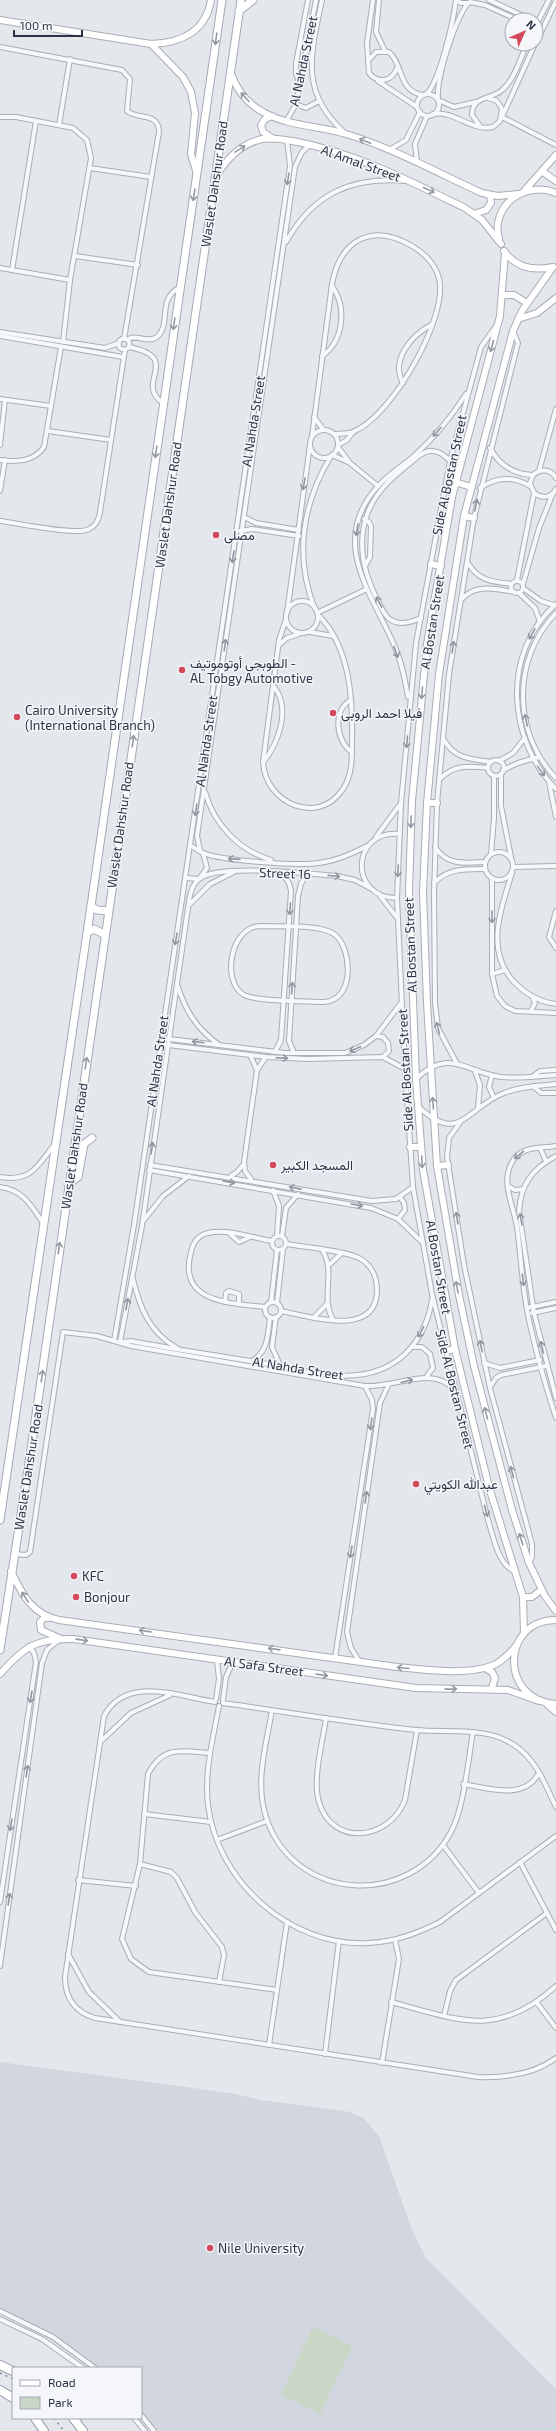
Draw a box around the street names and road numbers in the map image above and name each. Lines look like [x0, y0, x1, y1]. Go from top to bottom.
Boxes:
street label: Al Nahda Street [286, 14, 320, 108]
street label: Waslet Dahshur Road [197, 120, 231, 248]
street label: Al Amal Street [319, 141, 403, 185]
street label: Al Nahda Street [238, 374, 268, 468]
street label: Side Al Bostan Street [428, 413, 470, 537]
street label: Waslet Dahshur Road [151, 441, 185, 569]
street label: Al Bostan Street [417, 574, 447, 670]
street label: Al Nahda Street [192, 694, 220, 788]
street label: Waslet Dahshur Road [103, 761, 137, 889]
street label: Street 16 [259, 864, 311, 882]
street label: Al Bostan Street [400, 897, 420, 993]
street label: Side Al Bostan Street [394, 1008, 416, 1132]
street label: Al Nahda Street [143, 1014, 171, 1108]
street label: Waslet Dahshur Road [57, 1082, 91, 1210]
street label: Al Bostan Street [423, 1219, 455, 1315]
street label: Side Al Bostan Street [432, 1327, 478, 1451]
street label: Al Nahda Street [251, 1353, 345, 1383]
street label: Waslet Dahshur Road [10, 1403, 46, 1531]
street label: Al Safa Street [223, 1653, 305, 1679]

